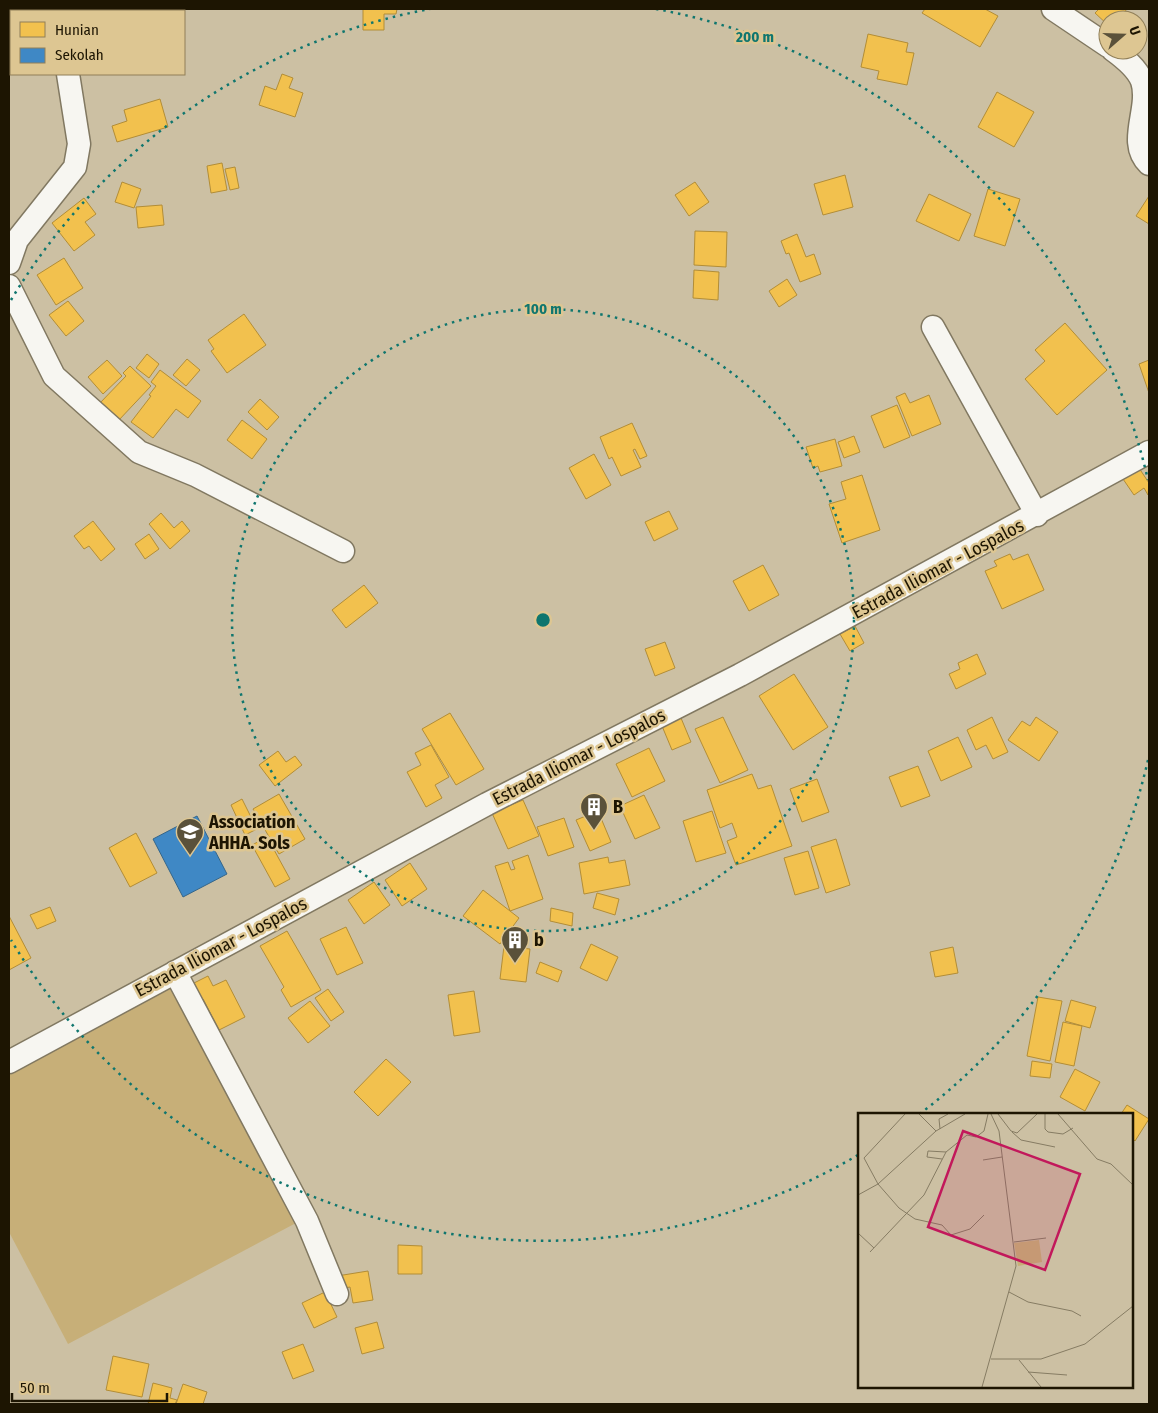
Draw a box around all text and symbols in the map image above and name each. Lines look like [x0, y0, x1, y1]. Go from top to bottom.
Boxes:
legend [10, 10, 185, 75]
north arrow [1098, 10, 1148, 60]
text: Hunian [55, 21, 99, 39]
text: U [1125, 24, 1144, 37]
text: 200 m [735, 28, 774, 46]
text: Sekolah [55, 46, 104, 64]
text: 100 m [524, 300, 562, 318]
street label: Estrada Iliomar - Lospalos [848, 514, 1028, 624]
centre of rings [534, 611, 552, 629]
street label: Estrada Iliomar - Lospalos [489, 704, 669, 810]
building icon: B [579, 792, 609, 831]
place label: B [613, 796, 623, 818]
place label: Association AHHA. Sols [208, 811, 296, 854]
school or university icon: Association AHHA. Sols [175, 817, 205, 856]
street label: Estrada Iliomar - Lospalos [131, 892, 311, 1002]
building icon: b [500, 925, 530, 964]
place label: b [534, 929, 544, 951]
inset map [858, 1113, 1133, 1388]
scale bar [12, 1370, 168, 1402]
text: 50 m [20, 1379, 50, 1397]

